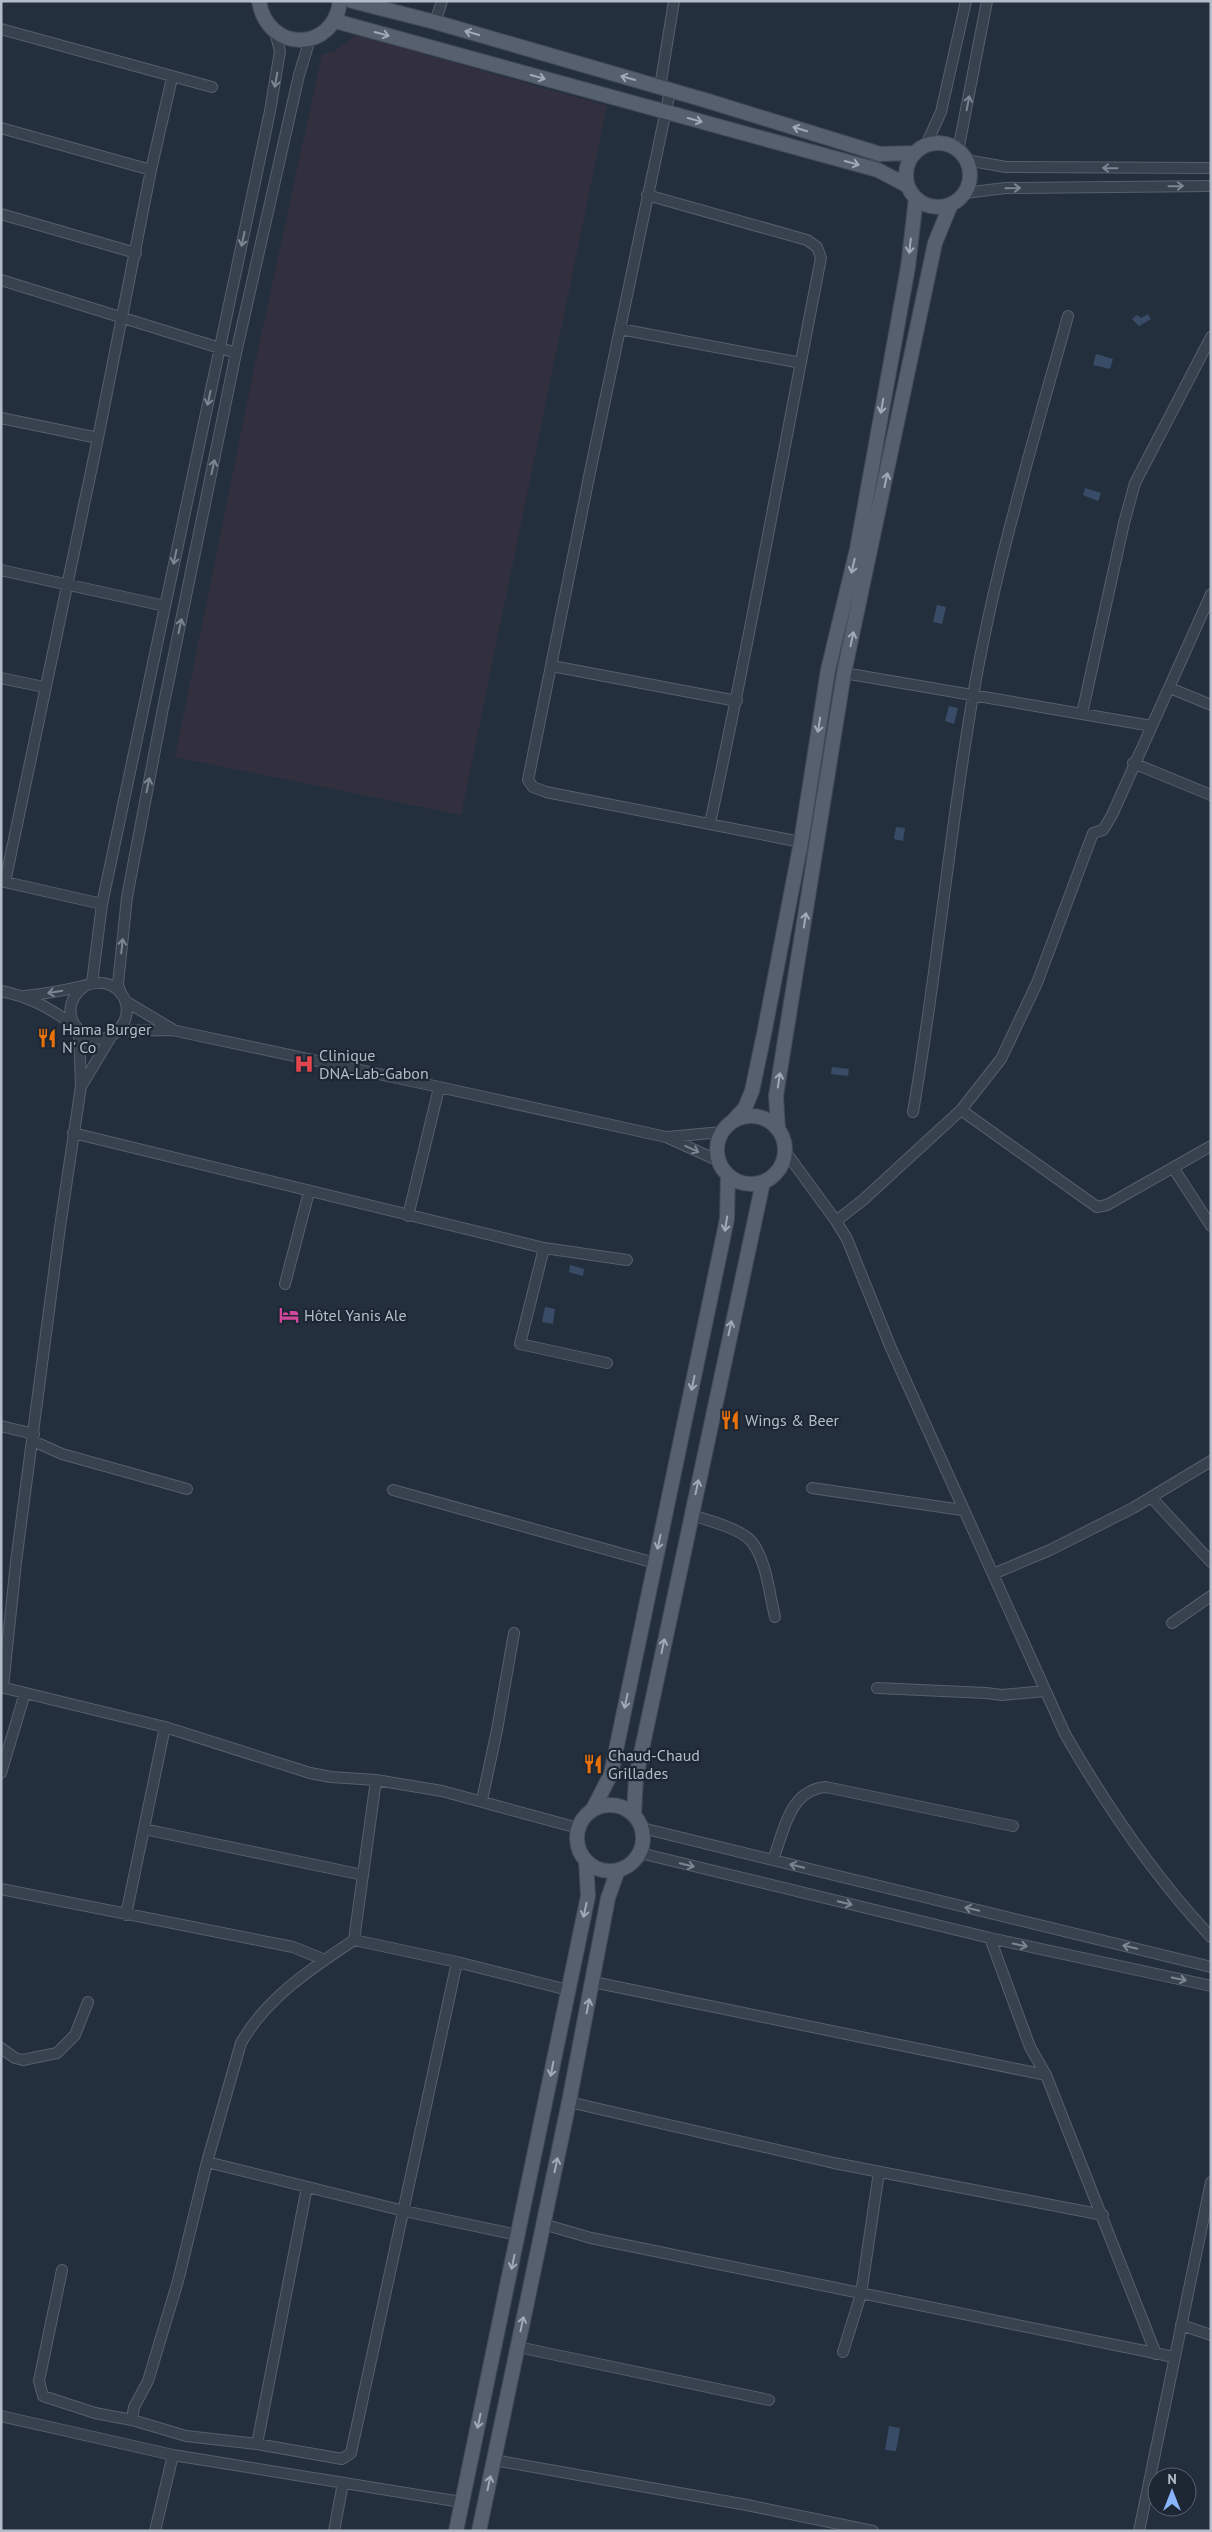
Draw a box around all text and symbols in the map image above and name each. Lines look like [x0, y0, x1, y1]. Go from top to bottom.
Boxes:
one-way arrow [464, 27, 480, 37]
one-way arrow [373, 29, 389, 39]
one-way arrow [270, 72, 280, 88]
one-way arrow [530, 72, 546, 82]
one-way arrow [620, 72, 636, 82]
one-way arrow [963, 95, 973, 111]
one-way arrow [687, 115, 703, 125]
one-way arrow [793, 124, 809, 134]
one-way arrow [843, 158, 859, 168]
one-way arrow [1102, 163, 1118, 173]
one-way arrow [1168, 181, 1184, 191]
one-way arrow [1005, 183, 1021, 193]
one-way arrow [238, 231, 247, 247]
one-way arrow [905, 238, 915, 254]
one-way arrow [204, 390, 213, 406]
one-way arrow [877, 398, 887, 414]
one-way arrow [209, 459, 218, 475]
one-way arrow [882, 472, 891, 488]
one-way arrow [170, 549, 179, 565]
one-way arrow [847, 558, 857, 574]
one-way arrow [176, 618, 185, 634]
one-way arrow [848, 631, 857, 647]
one-way arrow [814, 717, 824, 733]
one-way arrow [144, 778, 154, 794]
one-way arrow [800, 912, 810, 928]
one-way arrow [117, 938, 127, 954]
one-way arrow [47, 987, 63, 997]
place label: Hama Burger N' Co [62, 1019, 152, 1057]
restaurant icon: Hama Burger N' Co [36, 1027, 58, 1049]
place label: Clinique DNA-Lab-Gabon [319, 1045, 429, 1083]
hospital icon: Clinique DNA-Lab-Gabon [293, 1053, 315, 1075]
one-way arrow [774, 1072, 784, 1088]
one-way arrow [684, 1145, 699, 1154]
one-way arrow [720, 1215, 730, 1231]
hotel icon: Hôtel Yanis Ale [278, 1304, 300, 1326]
place label: Hôtel Yanis Ale [304, 1305, 407, 1325]
one-way arrow [726, 1321, 736, 1337]
one-way arrow [687, 1374, 697, 1390]
restaurant icon: Wings & Beer [719, 1409, 741, 1431]
place label: Wings & Beer [745, 1410, 840, 1430]
one-way arrow [693, 1480, 702, 1496]
one-way arrow [654, 1533, 664, 1549]
one-way arrow [659, 1639, 668, 1655]
one-way arrow [621, 1692, 631, 1708]
place label: Chaud-Chaud Grillades [608, 1745, 700, 1783]
restaurant icon: Chaud-Chaud Grillades [582, 1753, 604, 1775]
one-way arrow [678, 1861, 694, 1870]
one-way arrow [789, 1861, 805, 1870]
one-way arrow [836, 1899, 852, 1908]
one-way arrow [580, 1901, 589, 1917]
one-way arrow [964, 1904, 980, 1913]
one-way arrow [1012, 1941, 1028, 1950]
one-way arrow [1122, 1942, 1138, 1951]
one-way arrow [1170, 1975, 1186, 1984]
one-way arrow [584, 1998, 593, 2014]
one-way arrow [547, 2060, 556, 2076]
one-way arrow [551, 2157, 561, 2173]
one-way arrow [507, 2254, 517, 2270]
one-way arrow [518, 2316, 527, 2332]
one-way arrow [474, 2413, 483, 2429]
north arrow [1147, 2467, 1197, 2517]
text: N [1167, 2470, 1177, 2488]
one-way arrow [485, 2475, 494, 2491]

